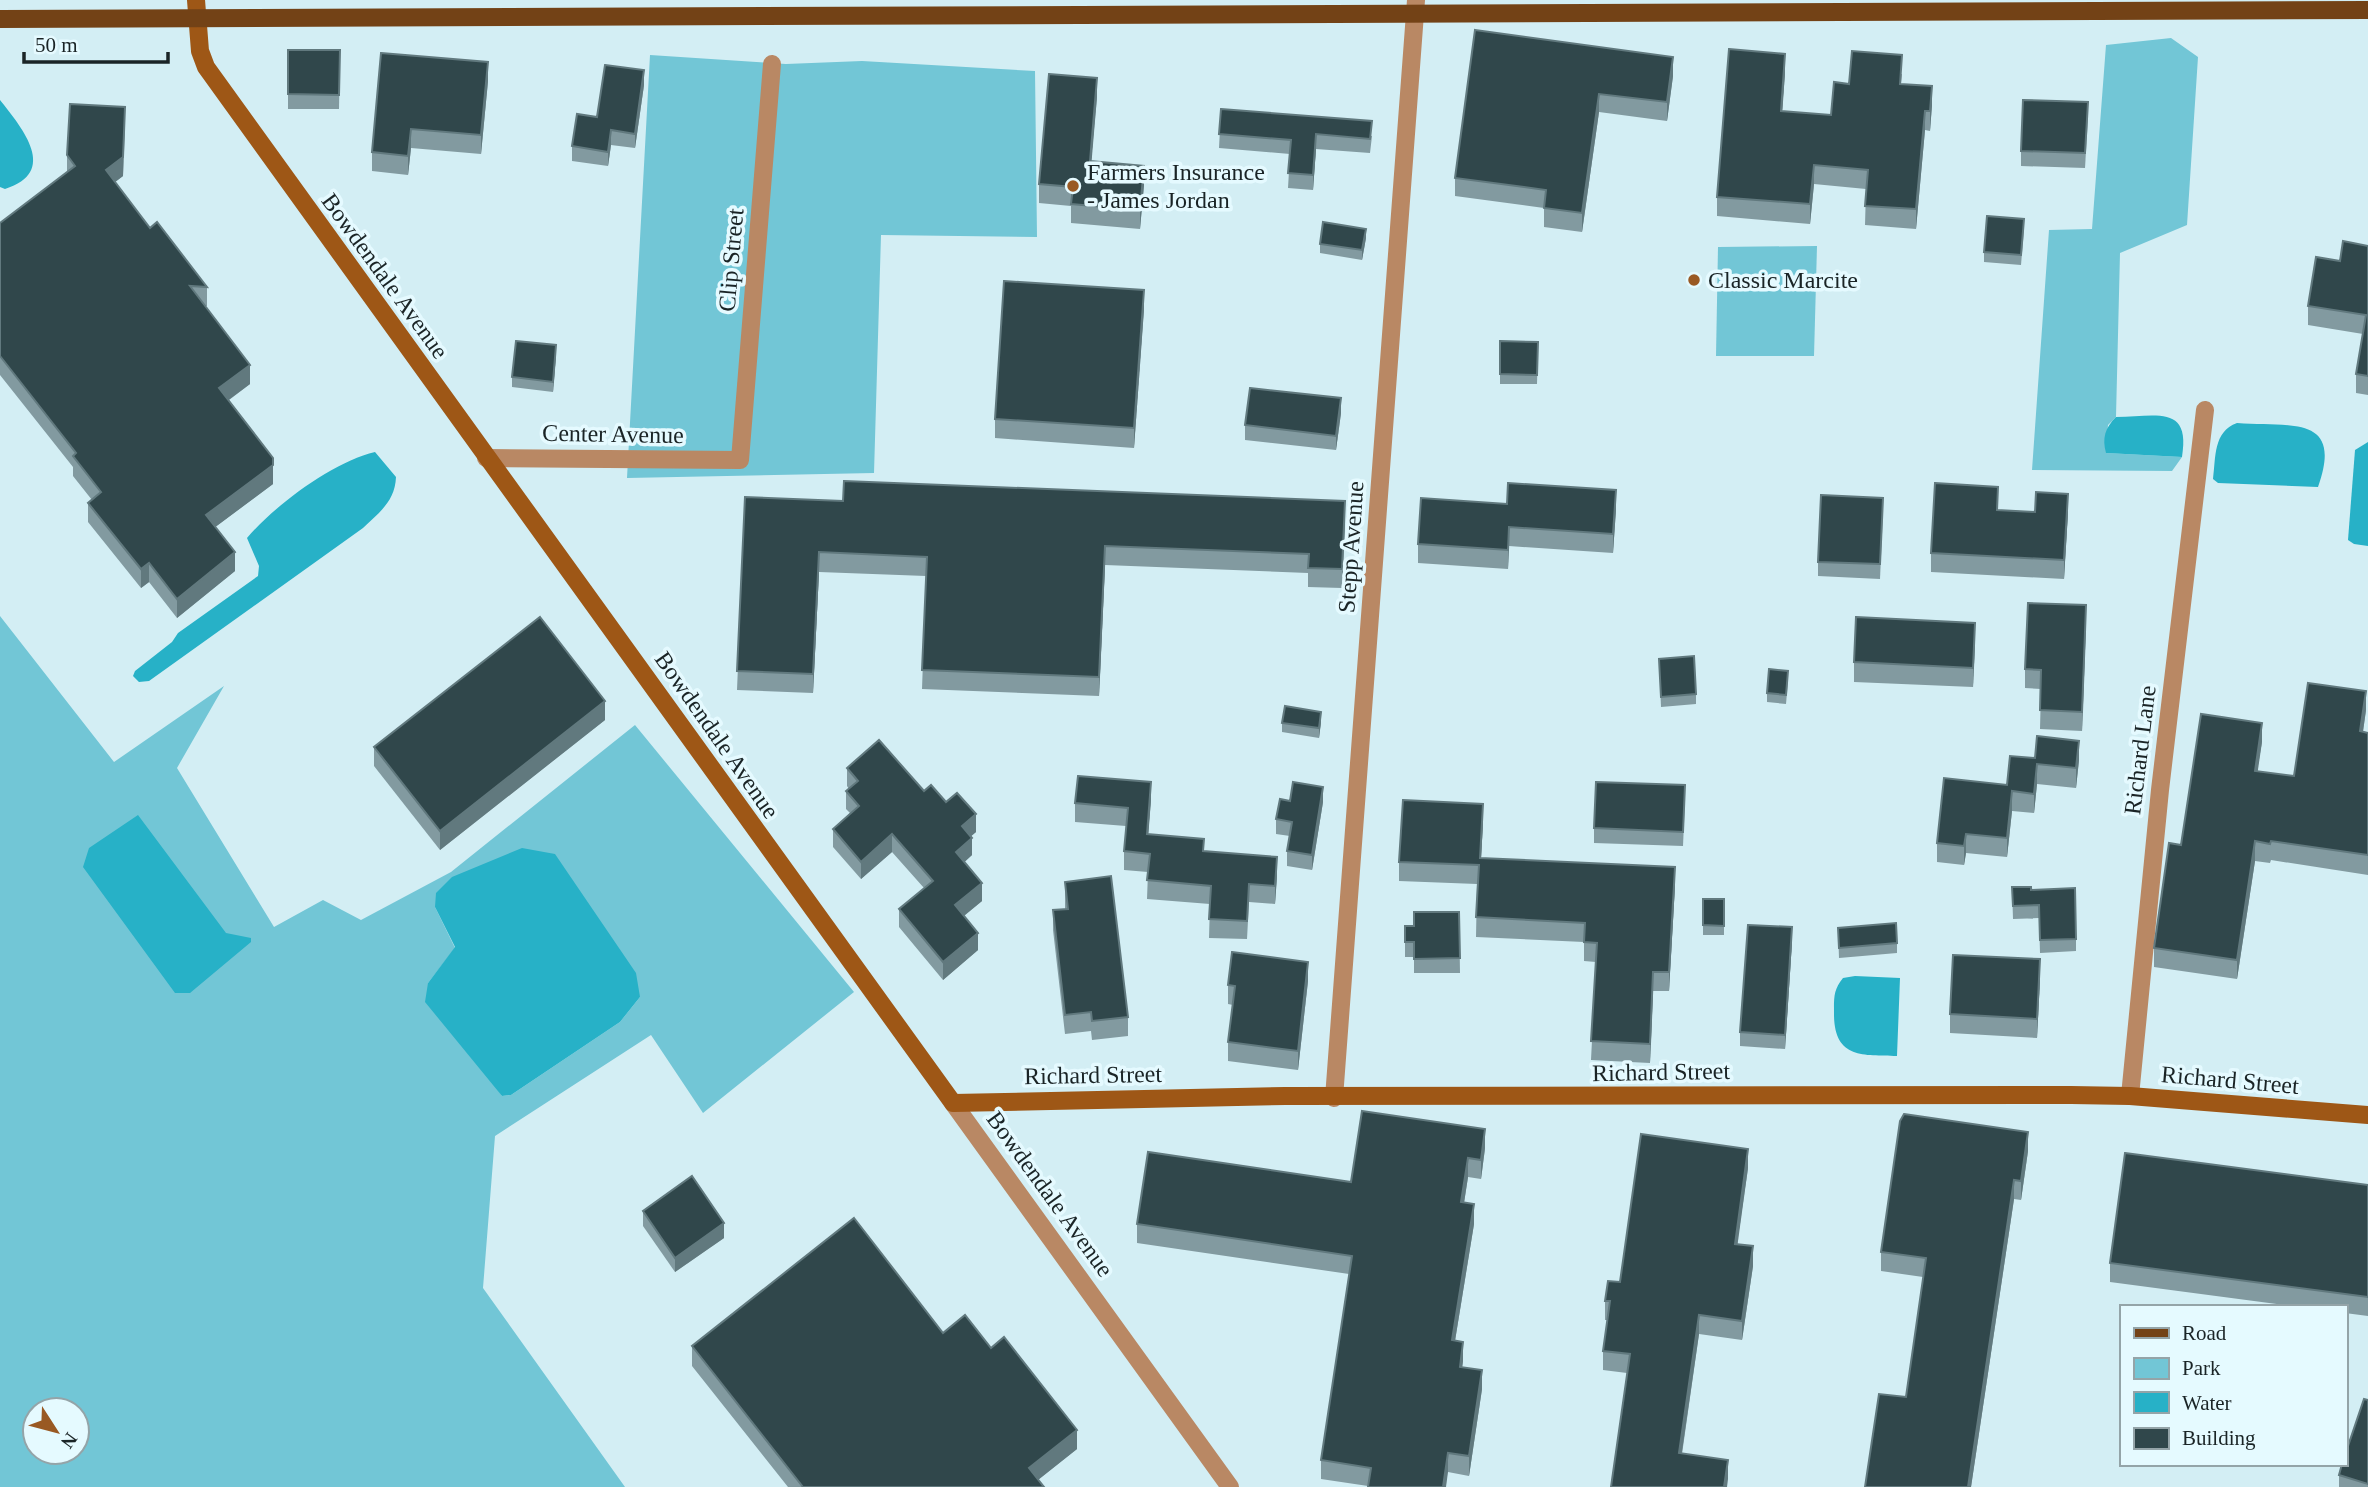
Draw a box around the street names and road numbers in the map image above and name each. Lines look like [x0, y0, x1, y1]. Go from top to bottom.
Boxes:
street label: Bowdendale Avenue [316, 188, 454, 364]
street label: Clip Street [714, 207, 748, 313]
street label: Center Avenue [542, 420, 684, 448]
street label: Stepp Avenue [1333, 480, 1369, 614]
street label: Bowdendale Avenue [650, 647, 784, 823]
street label: Richard Lane [2119, 684, 2161, 816]
street label: Richard Street [1592, 1058, 1731, 1086]
street label: Richard Street [1024, 1061, 1163, 1089]
street label: Richard Street [2160, 1061, 2300, 1099]
street label: Bowdendale Avenue [981, 1106, 1119, 1282]

